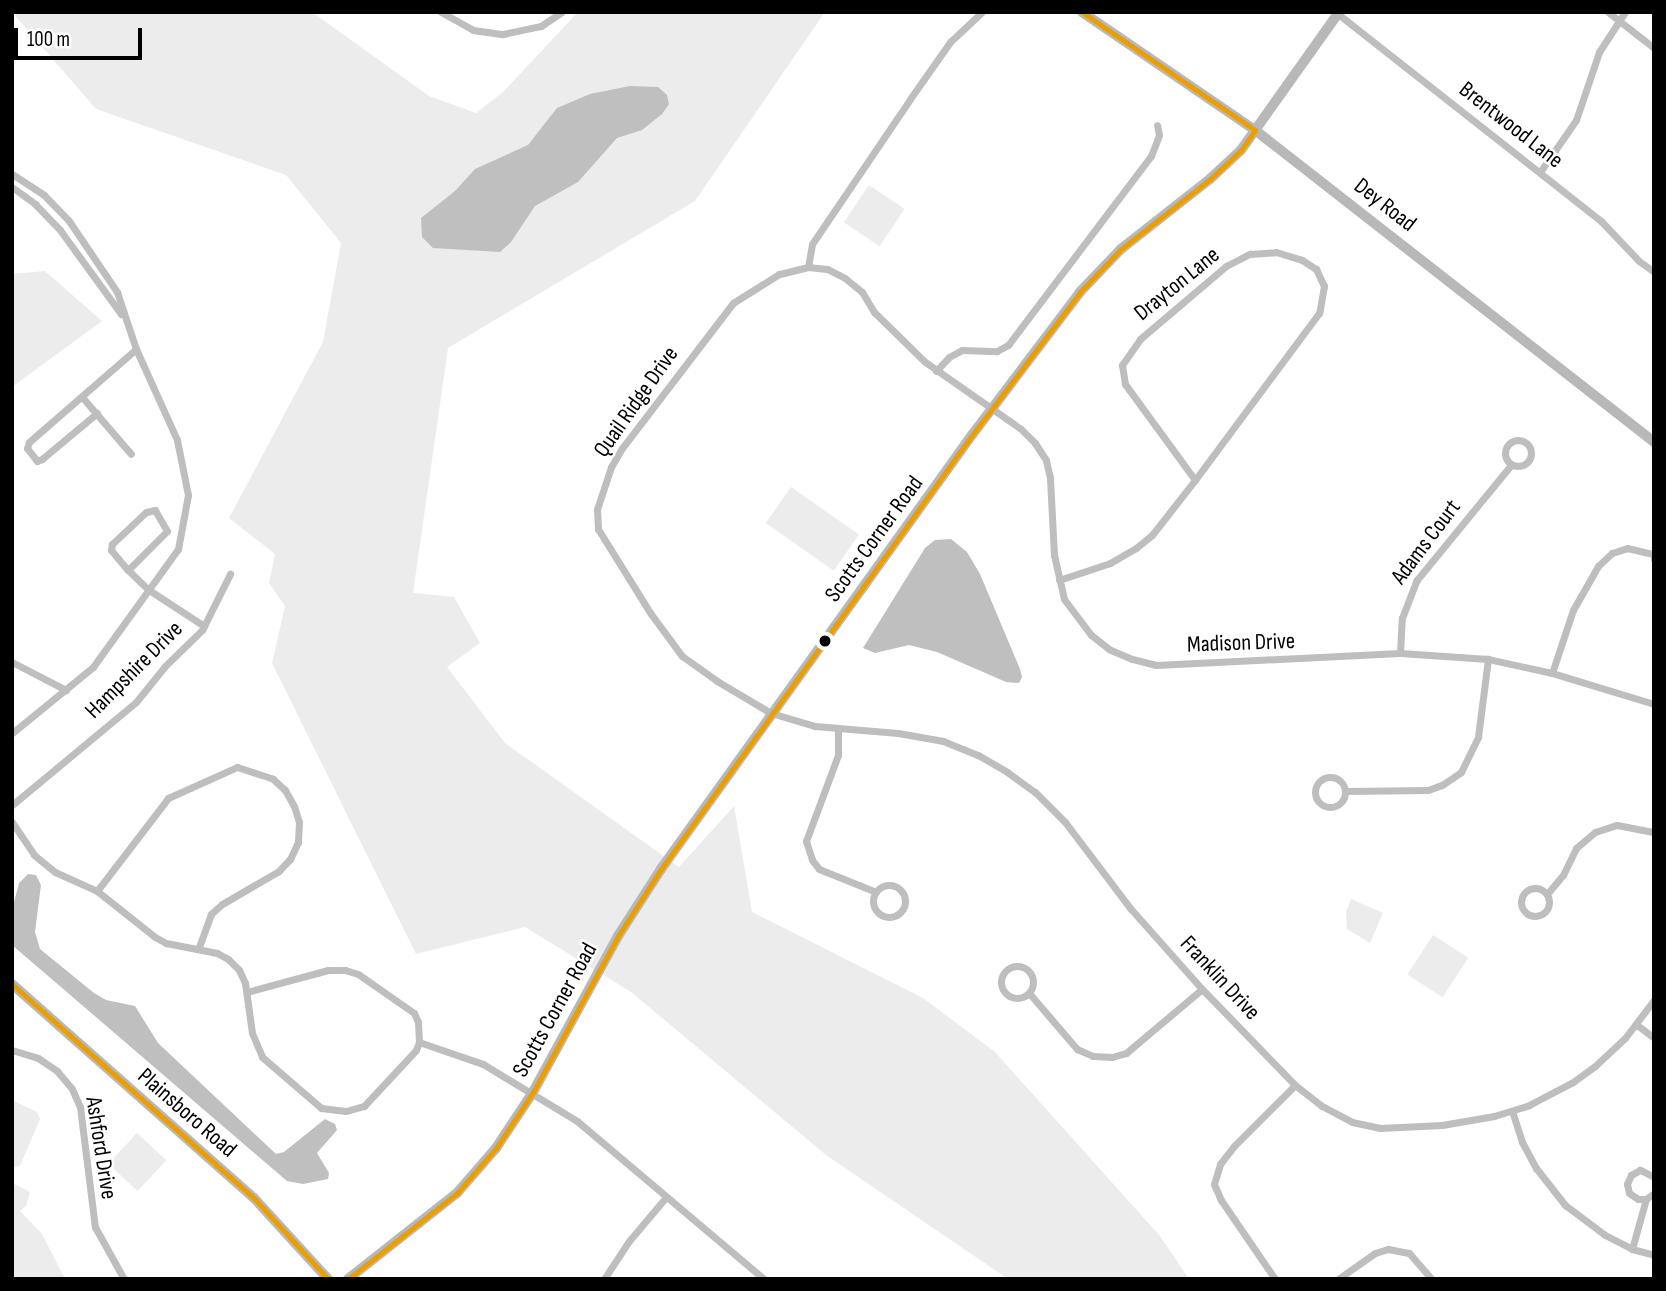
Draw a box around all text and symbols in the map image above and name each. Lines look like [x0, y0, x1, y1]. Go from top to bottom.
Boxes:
scale bar [18, 14, 145, 58]
text: 100 m [27, 27, 70, 52]
street label: Brentwood Lane [1454, 76, 1568, 174]
street label: Dey Road [1348, 172, 1422, 238]
street label: Drayton Lane [1129, 241, 1225, 327]
street label: Quail Ridge Drive [588, 341, 684, 463]
street label: Scotts Corner Road [819, 471, 929, 607]
street label: Adams Court [1385, 494, 1467, 590]
street label: Hampshire Drive [80, 616, 188, 724]
street label: Madison Drive [1187, 627, 1295, 659]
unlabelled marker [818, 634, 832, 648]
street label: Franklin Drive [1174, 930, 1266, 1026]
street label: Scotts Corner Road [507, 938, 603, 1082]
street label: Plainsboro Road [132, 1063, 242, 1163]
street label: Ashford Drive [79, 1095, 123, 1201]

